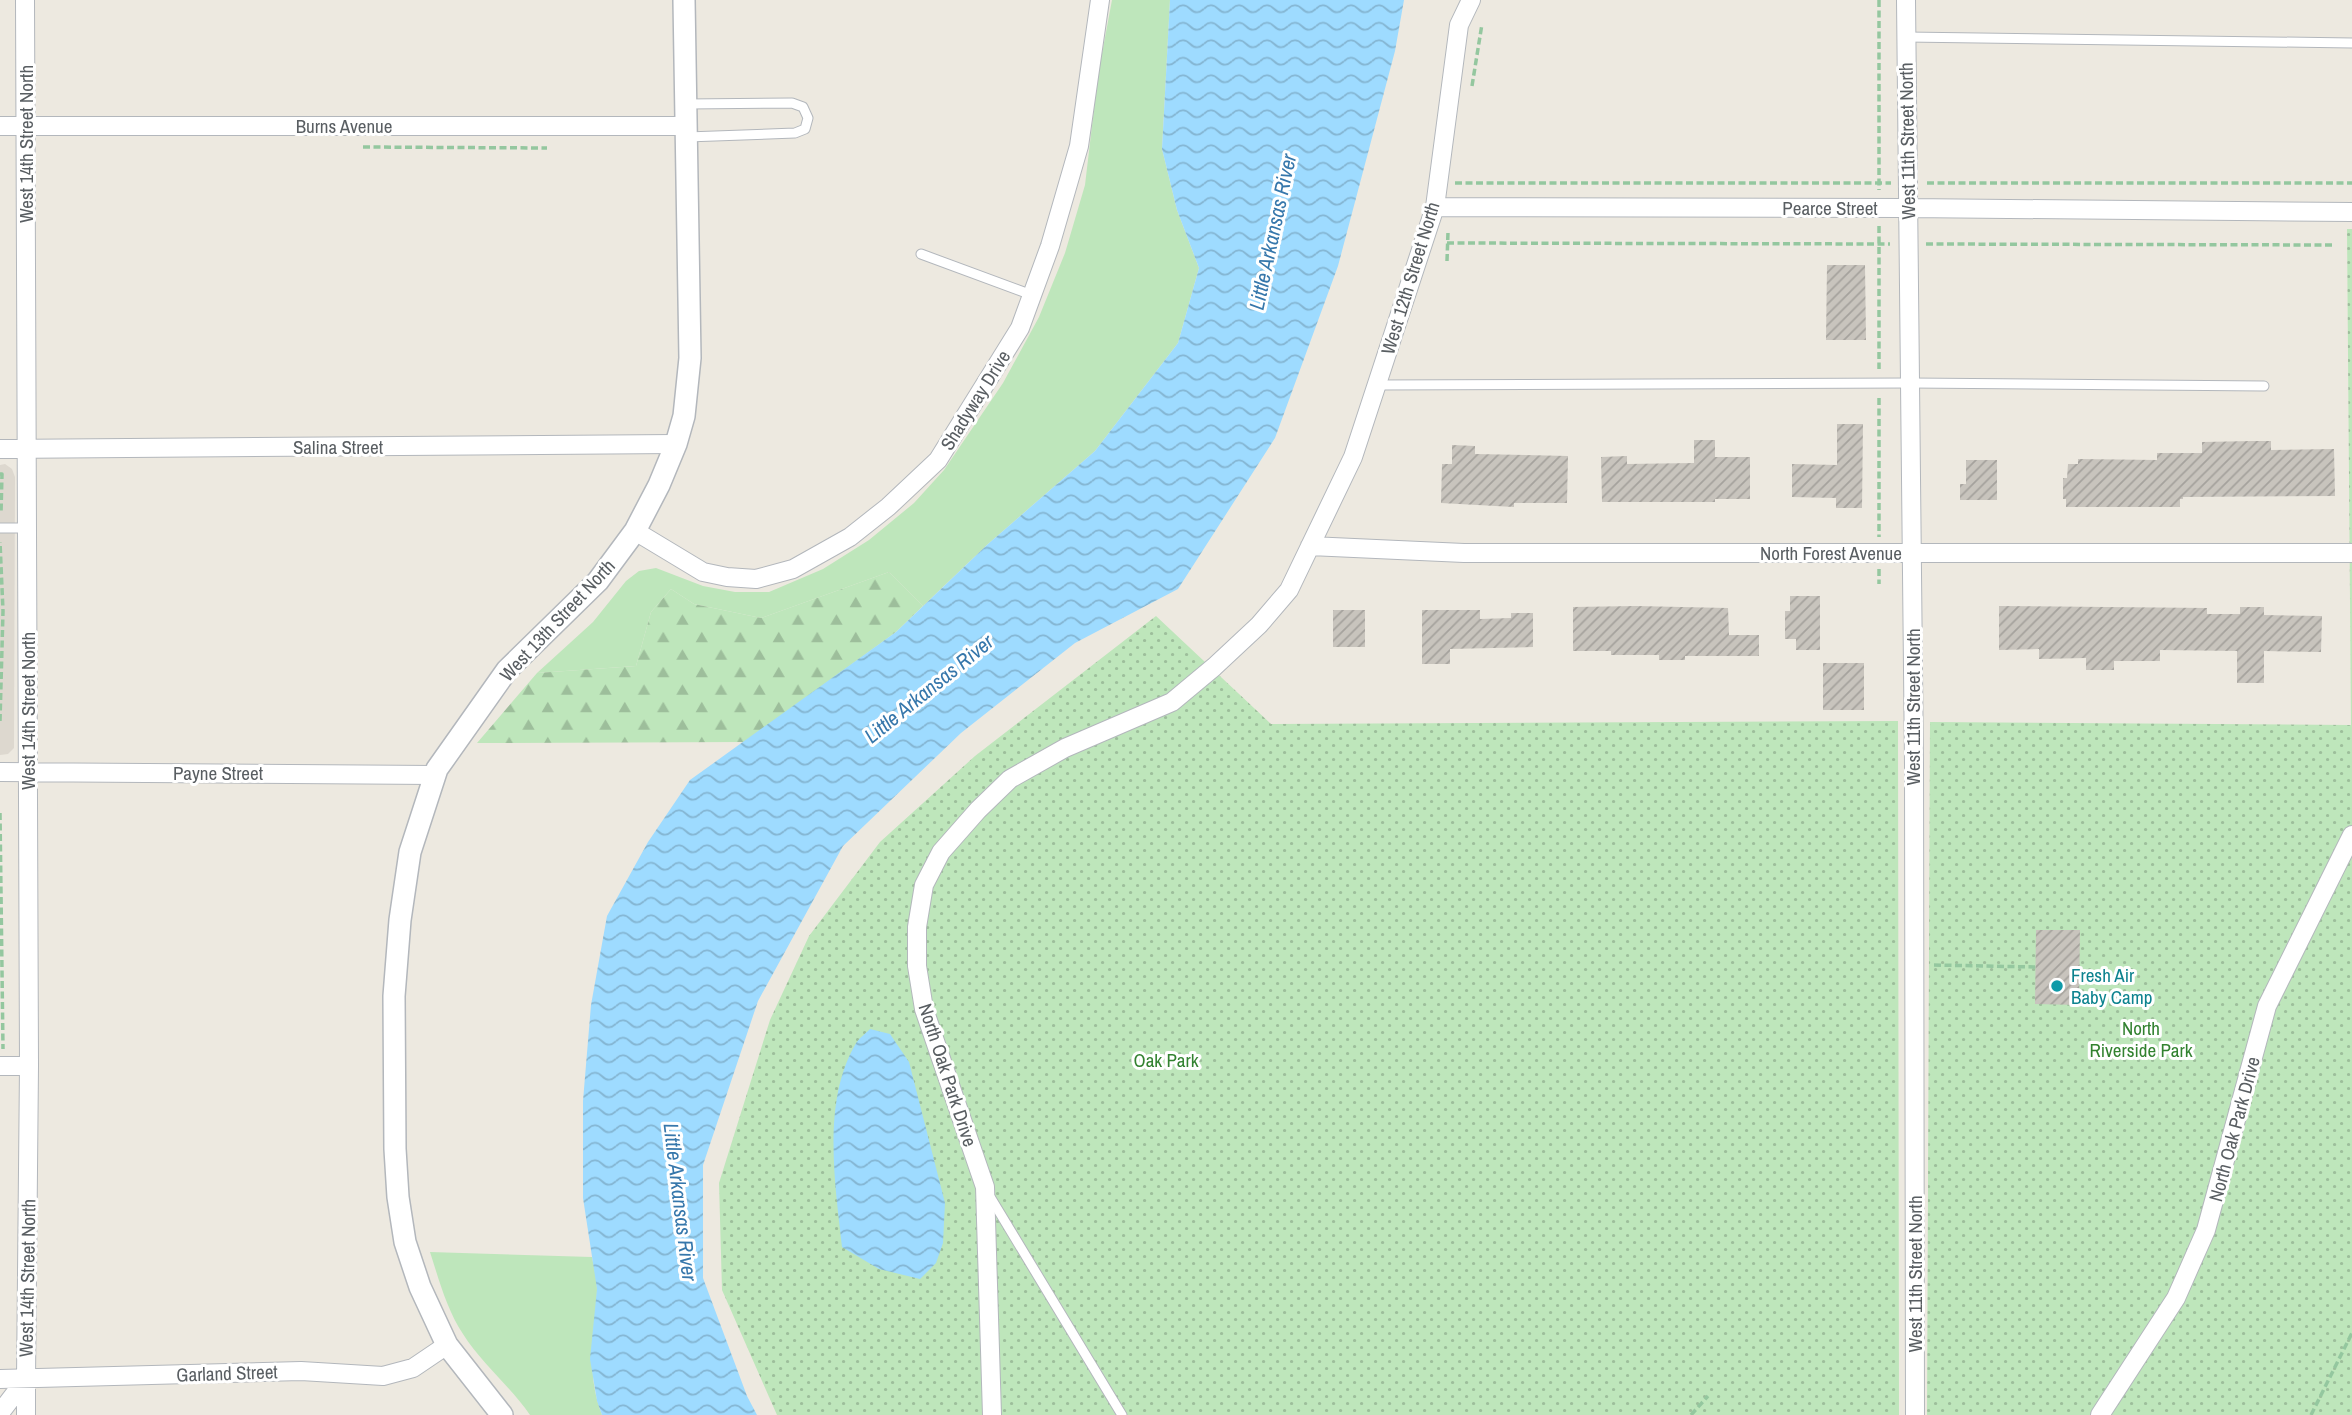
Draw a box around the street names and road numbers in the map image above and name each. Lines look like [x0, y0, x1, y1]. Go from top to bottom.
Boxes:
street label: West 11th Street North [1893, 62, 1921, 220]
street label: West 14th Street North [13, 65, 39, 223]
street label: Burns Avenue [296, 113, 392, 139]
street label: Pearce Street [1782, 195, 1878, 221]
street label: West 12th Street North [1374, 199, 1446, 357]
street label: Shadyway Drive [934, 345, 1016, 455]
street label: Salina Street [293, 434, 384, 460]
street label: North Forest Avenue [1760, 540, 1902, 566]
street label: West 13th Street North [494, 553, 620, 687]
street label: West 11th Street North [1900, 628, 1926, 786]
street label: West 14th Street North [15, 632, 41, 790]
street label: Payne Street [173, 760, 264, 786]
street label: North Oak Park Drive [913, 1000, 983, 1150]
street label: North Oak Park Drive [2202, 1054, 2266, 1204]
street label: West 11th Street North [1902, 1195, 1928, 1353]
street label: West 14th Street North [13, 1199, 41, 1357]
street label: Garland Street [176, 1358, 279, 1388]

